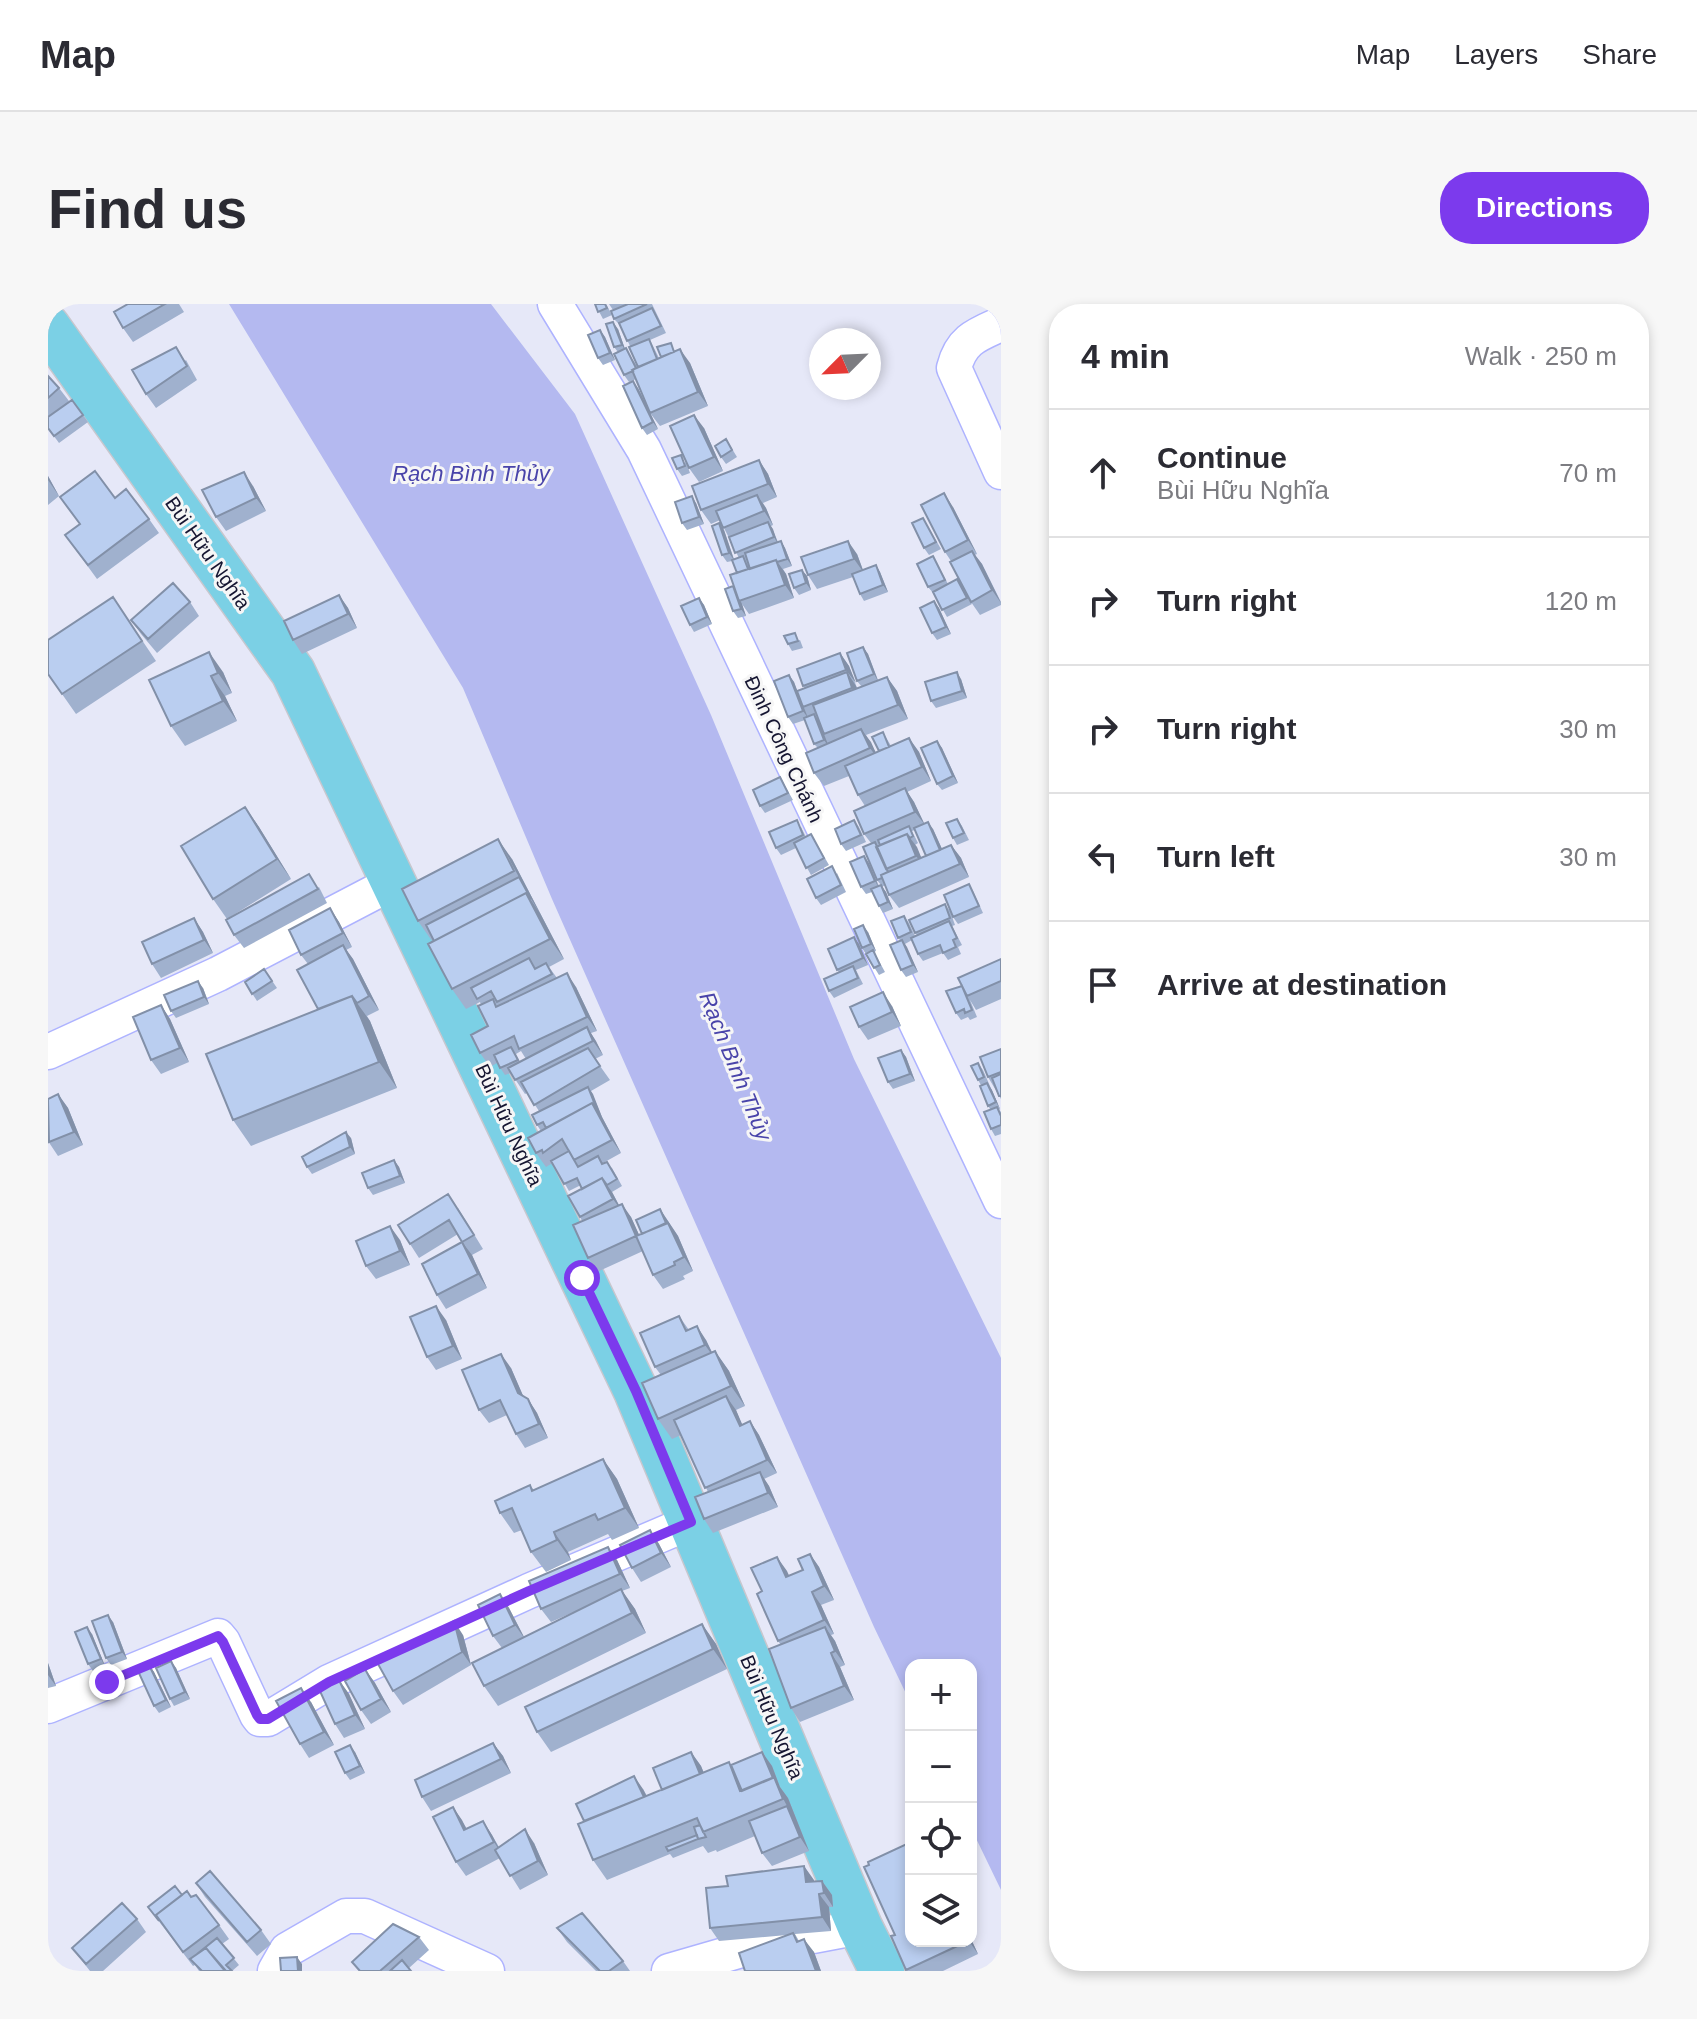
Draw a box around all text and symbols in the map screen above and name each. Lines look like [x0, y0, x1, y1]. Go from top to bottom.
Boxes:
text: Map [40, 34, 116, 76]
text: Map [1356, 39, 1410, 70]
text: Layers [1454, 39, 1538, 70]
text: Share [1582, 39, 1657, 70]
button: Directions [1440, 172, 1649, 244]
text: Find us [48, 177, 247, 240]
north arrow [809, 328, 881, 400]
text: 4 min [1081, 337, 1170, 375]
text: Walk · 250 m [1465, 341, 1617, 371]
text: Continue [1157, 441, 1287, 474]
icon: ahead [1081, 451, 1125, 495]
text: 70 m [1559, 458, 1617, 488]
water label: Rạch Bình Thủy [392, 461, 552, 486]
text: Bùi Hữu Nghĩa [1157, 475, 1329, 505]
street label: Bùi Hữu Nghĩa [161, 492, 255, 614]
icon: right [1081, 579, 1125, 623]
text: Turn right [1157, 584, 1296, 617]
text: 120 m [1545, 586, 1617, 616]
street label: Đinh Công Chánh [740, 672, 828, 826]
icon: right [1081, 707, 1125, 751]
text: Turn right [1157, 712, 1296, 745]
text: 30 m [1559, 714, 1617, 744]
icon: left [1081, 835, 1125, 879]
text: Turn left [1157, 840, 1275, 873]
text: 30 m [1559, 842, 1617, 872]
icon: arrive [1081, 963, 1125, 1007]
text: Arrive at destination [1157, 968, 1447, 1001]
water label: Rạch Bình Thủy [694, 988, 777, 1146]
street label: Bùi Hữu Nghĩa [471, 1060, 547, 1190]
route start [564, 1260, 600, 1296]
street label: Bùi Hữu Nghĩa [736, 1652, 808, 1783]
map controls [905, 1659, 977, 1947]
button: + [905, 1659, 977, 1731]
route end [89, 1664, 125, 1700]
button: − [905, 1731, 977, 1803]
button: locate [905, 1803, 977, 1875]
button: layers [905, 1875, 977, 1947]

